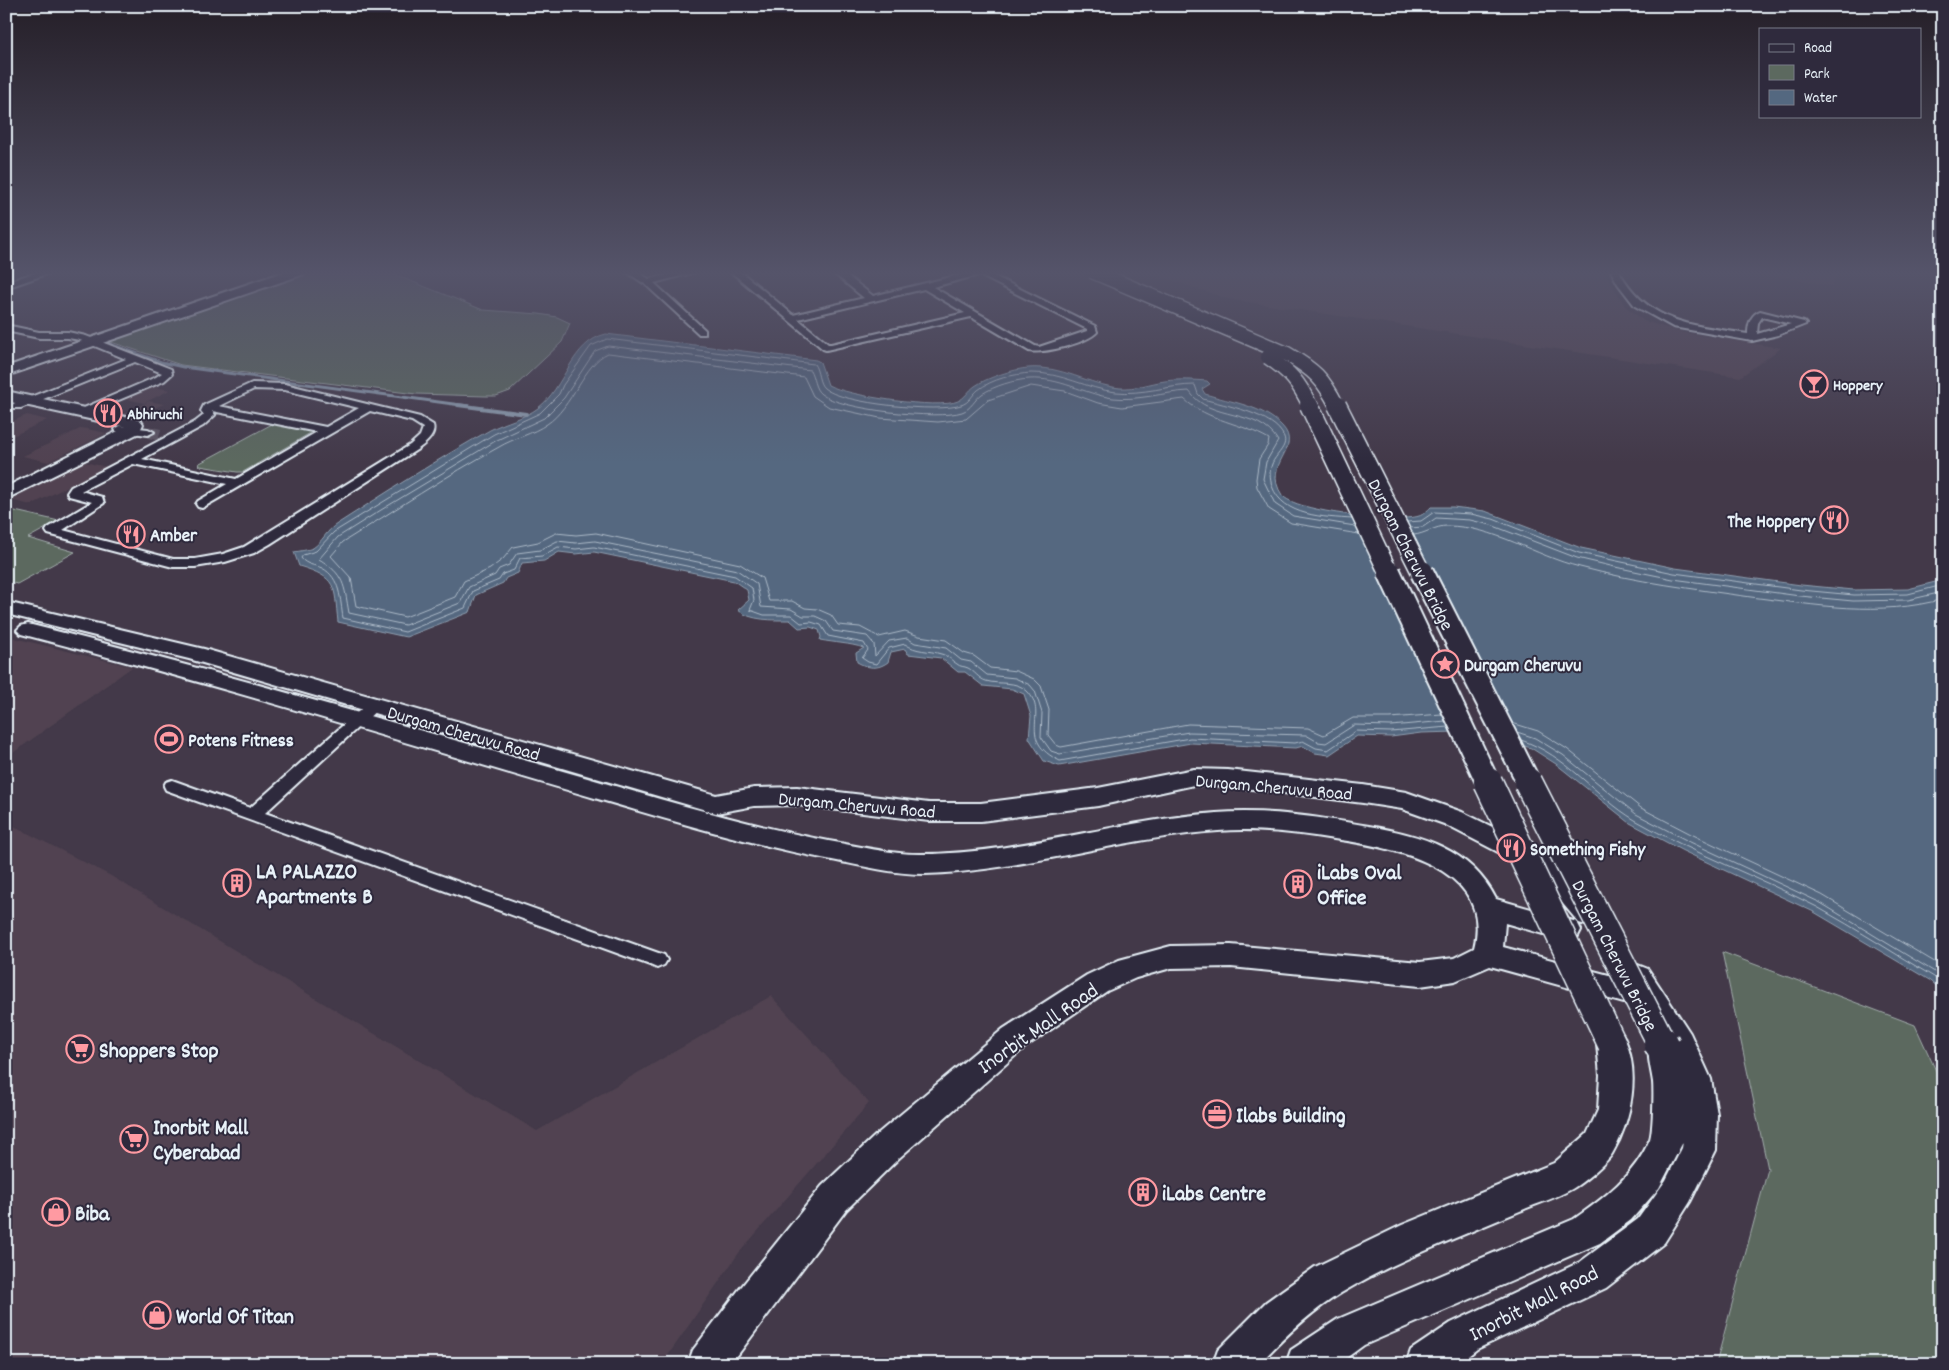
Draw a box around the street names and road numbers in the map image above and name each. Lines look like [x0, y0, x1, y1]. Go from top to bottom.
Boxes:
street label: Durgam Cheruvu Bridge [1359, 475, 1459, 636]
street label: Durgam Cheruvu Road [384, 701, 542, 770]
street label: Durgam Cheruvu Road [1194, 769, 1353, 810]
street label: Durgam Cheruvu Road [777, 787, 936, 828]
street label: Durgam Cheruvu Bridge [1563, 876, 1663, 1037]
street label: Inorbit Mall Road [972, 977, 1106, 1083]
street label: Inorbit Mall Road [1465, 1259, 1605, 1351]

